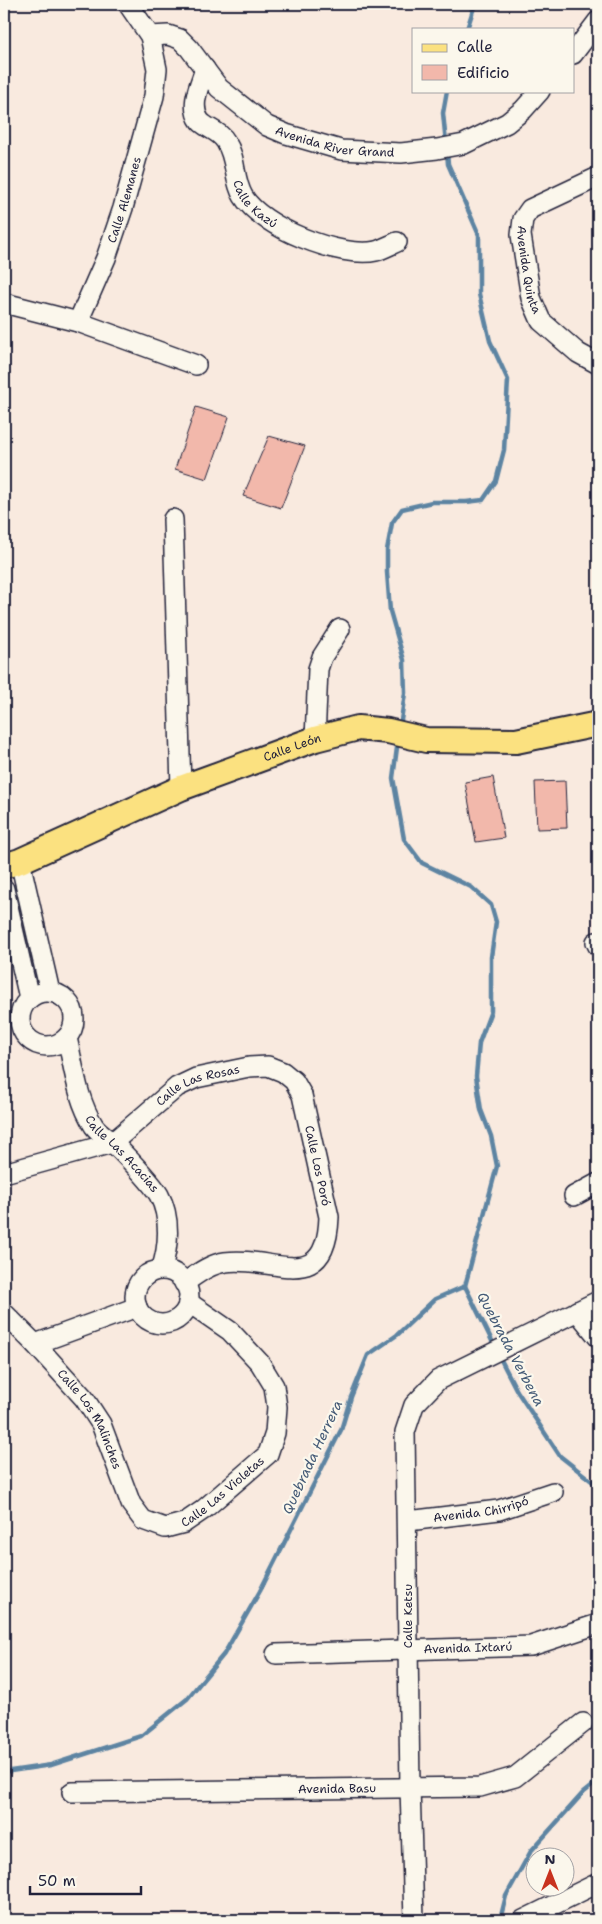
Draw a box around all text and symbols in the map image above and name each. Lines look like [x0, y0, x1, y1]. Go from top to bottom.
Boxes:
legend [412, 28, 574, 92]
text: Calle [457, 37, 493, 57]
text: Edificio [457, 63, 509, 83]
street label: Avenida River Grand [273, 122, 395, 161]
street label: Calle Alemanes [104, 155, 145, 245]
street label: Calle Kazú [229, 178, 280, 232]
street label: Avenida Quinta [513, 225, 545, 317]
street label: Calle León [261, 730, 323, 765]
street label: Calle Las Rosas [153, 1061, 241, 1110]
street label: Calle Las Acacias [81, 1113, 163, 1196]
street label: Calle Los Poró [301, 1124, 334, 1208]
water label: Quebrada Verbena [473, 1289, 549, 1409]
street label: Calle Los Malinches [54, 1366, 125, 1471]
water label: Quebrada Herrera [278, 1397, 346, 1517]
street label: Calle Las Violetas [178, 1453, 268, 1531]
street label: Avenida Chirripó [432, 1493, 531, 1526]
street label: Calle Ketsu [400, 1584, 416, 1648]
street label: Avenida Ixtarú [423, 1639, 513, 1657]
street label: Avenida Basu [298, 1780, 376, 1797]
north arrow [524, 1846, 574, 1896]
text: N [544, 1850, 556, 1868]
scale bar [30, 1864, 141, 1896]
text: 50 m [38, 1871, 76, 1891]

